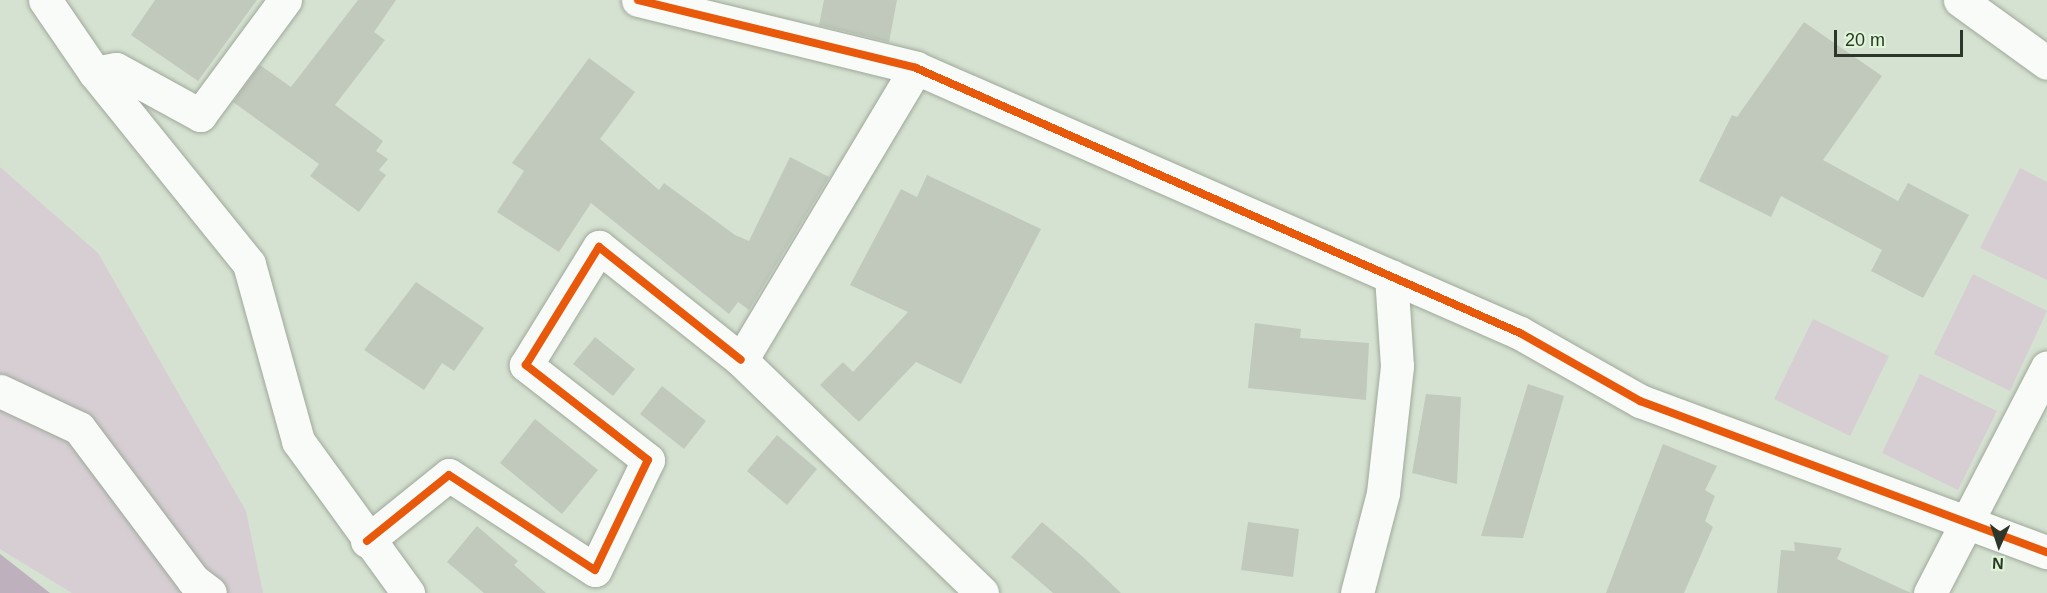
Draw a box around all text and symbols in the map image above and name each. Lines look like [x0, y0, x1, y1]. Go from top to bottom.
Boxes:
scale bar [1837, 18, 1966, 56]
text: 20 m [1845, 30, 1885, 50]
north arrow [1969, 515, 2029, 575]
text: N [1992, 555, 2004, 572]

